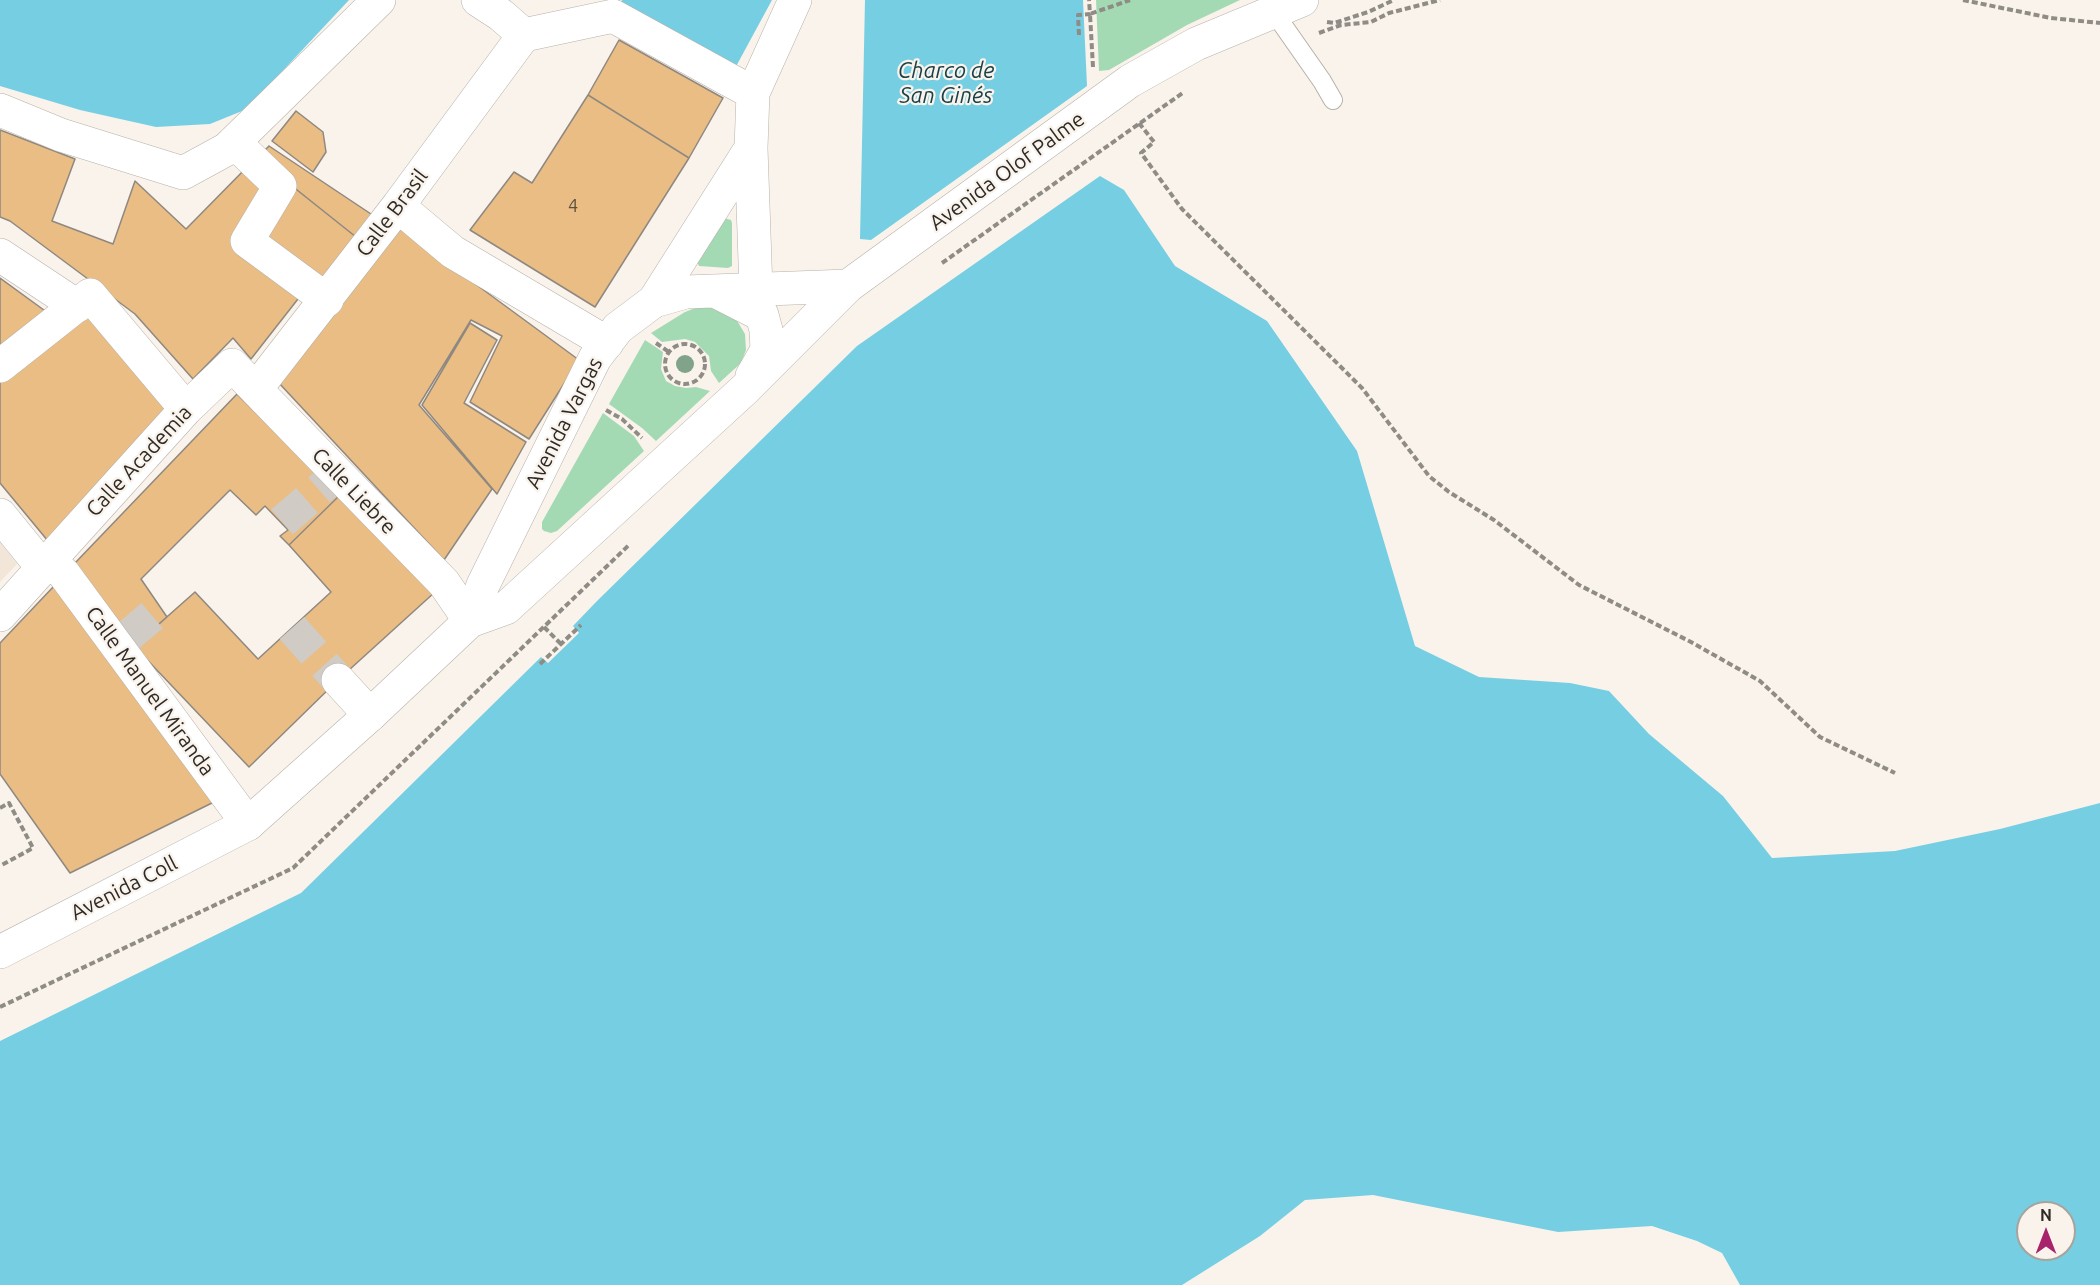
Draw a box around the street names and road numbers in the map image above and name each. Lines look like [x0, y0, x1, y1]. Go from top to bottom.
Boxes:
street label: Avenida Olof Palme [925, 106, 1089, 236]
street label: Calle Brasil [351, 164, 433, 262]
street label: Avenida Vargas [520, 353, 608, 493]
street label: Calle Academia [81, 400, 197, 522]
street label: Calle Liebre [307, 443, 401, 539]
street label: Calle Manuel Miranda [80, 601, 220, 781]
street label: Avenida Coll [66, 850, 182, 926]

